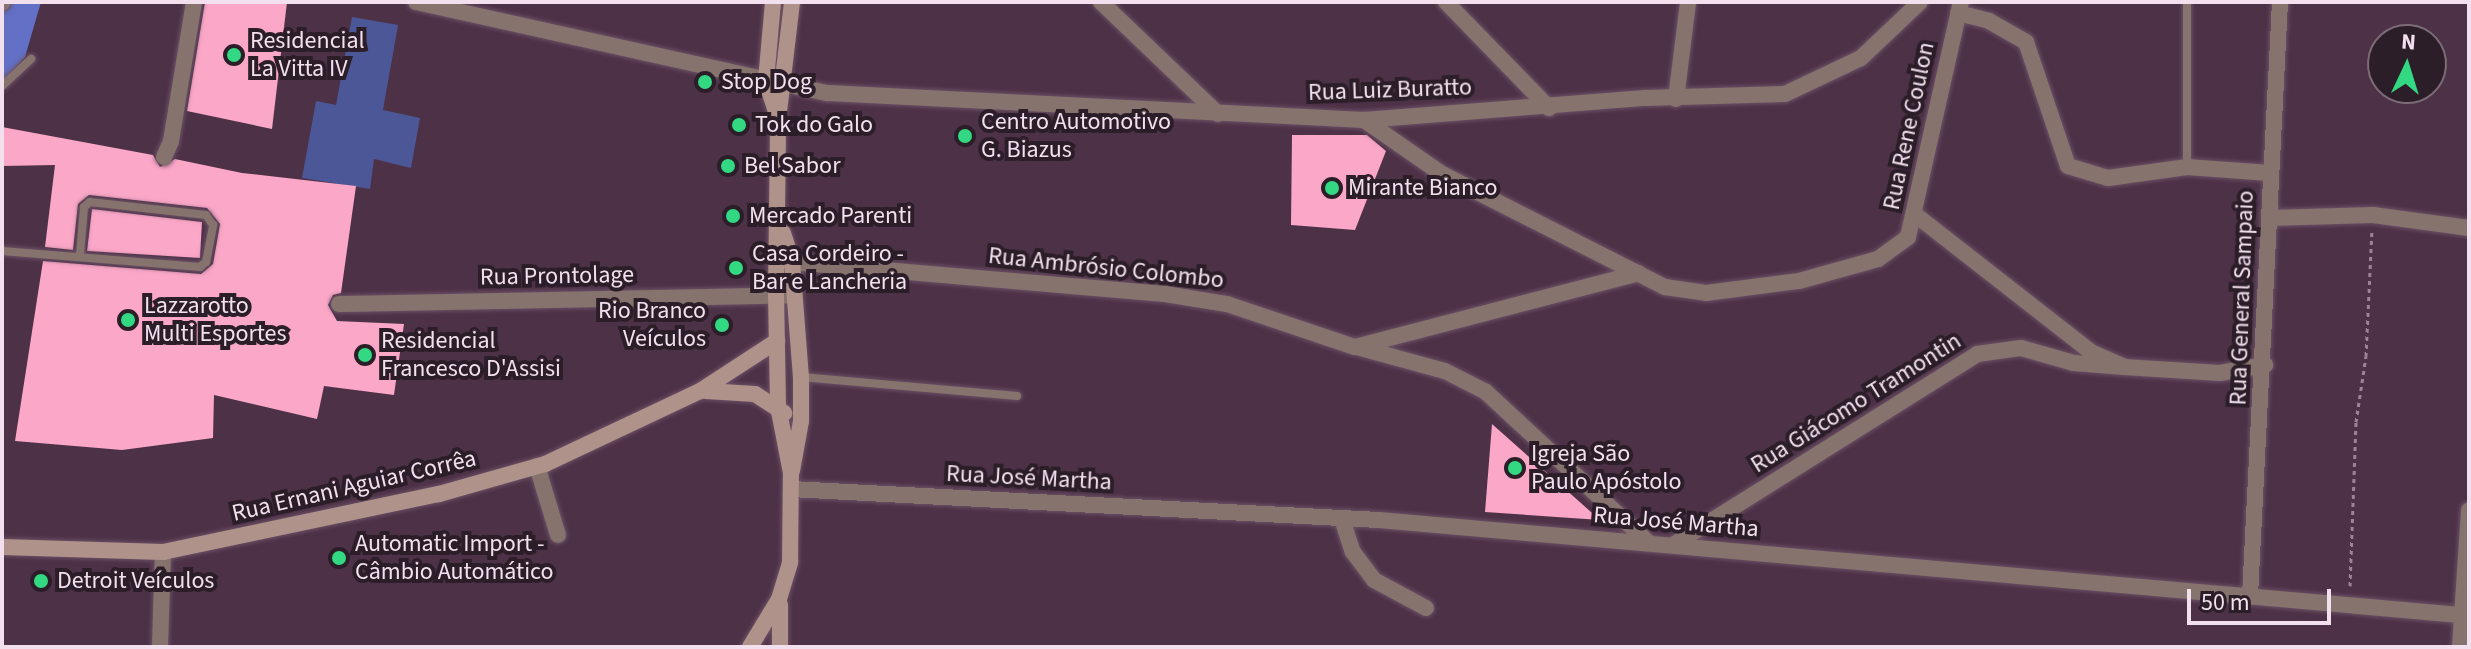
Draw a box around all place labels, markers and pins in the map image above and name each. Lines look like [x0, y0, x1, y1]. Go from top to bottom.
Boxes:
place label: Residencial La Vitta IV [250, 27, 365, 83]
marker: Residencial La Vitta IV [225, 46, 243, 64]
place label: Stop Dog [721, 68, 812, 96]
marker: Stop Dog [696, 73, 714, 91]
place label: Centro Automotivo G. Biazus [981, 108, 1171, 164]
place label: Tok do Galo [755, 111, 873, 139]
marker: Tok do Galo [730, 116, 748, 134]
marker: Centro Automotivo G. Biazus [956, 127, 974, 145]
place label: Bel Sabor [744, 152, 840, 180]
marker: Bel Sabor [719, 157, 737, 175]
place label: Mirante Bianco [1348, 174, 1498, 202]
marker: Mirante Bianco [1323, 179, 1341, 197]
place label: Mercado Parenti [749, 202, 912, 230]
marker: Mercado Parenti [724, 207, 742, 225]
place label: Casa Cordeiro - Bar e Lancheria [752, 240, 907, 296]
marker: Casa Cordeiro - Bar e Lancheria [727, 259, 745, 277]
place label: Lazzarotto Multi Esportes [144, 292, 287, 348]
place label: Rio Branco Veículos [598, 297, 706, 353]
marker: Lazzarotto Multi Esportes [119, 311, 137, 329]
marker: Rio Branco Veículos [713, 316, 731, 334]
place label: Residencial Francesco D'Assisi [381, 327, 561, 383]
marker: Residencial Francesco D'Assisi [356, 346, 374, 364]
place label: Igreja São Paulo Apóstolo [1531, 440, 1681, 496]
marker: Igreja São Paulo Apóstolo [1506, 459, 1524, 477]
place label: Automatic Import - Câmbio Automático [355, 530, 554, 586]
marker: Automatic Import - Câmbio Automático [330, 549, 348, 567]
place label: Detroit Veículos [57, 567, 214, 595]
marker: Detroit Veículos [32, 572, 50, 590]

